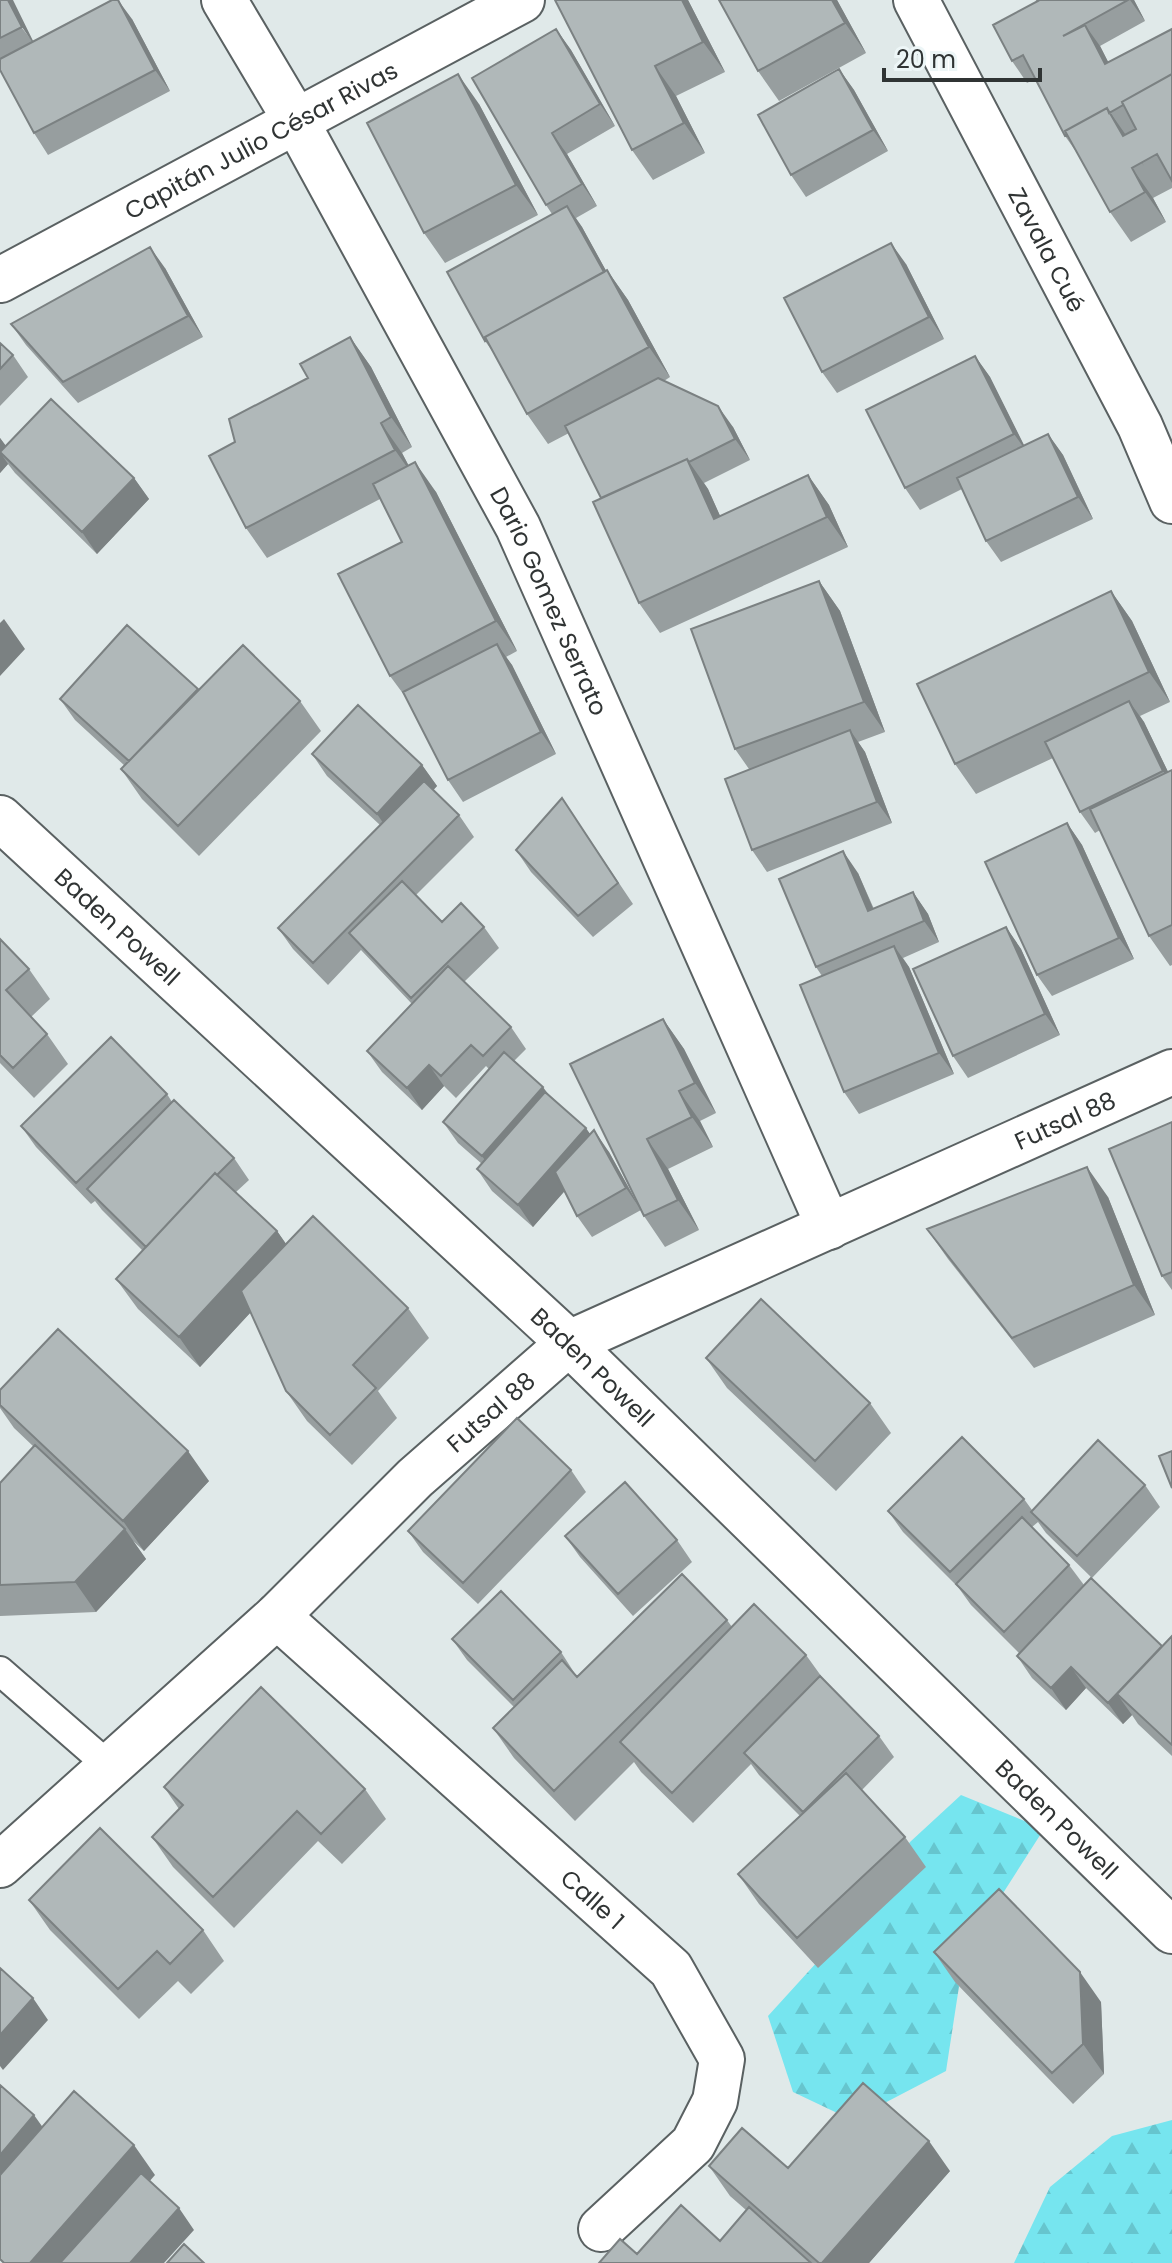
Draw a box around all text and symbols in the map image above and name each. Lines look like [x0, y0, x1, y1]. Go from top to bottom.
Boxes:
scale bar [884, 32, 1040, 82]
text: 20 m [896, 43, 956, 76]
street label: Capitán Julio César Rivas [118, 53, 403, 227]
street label: Zavala Cué [1001, 182, 1094, 318]
street label: Dario Gomez Serrato [483, 481, 616, 721]
street label: Baden Powell [48, 860, 187, 993]
street label: Futsal 88 [1009, 1083, 1121, 1157]
street label: Baden Powell [524, 1300, 662, 1434]
street label: Futsal 88 [439, 1364, 542, 1460]
street label: Baden Powell [989, 1751, 1126, 1887]
street label: Calle 1 [554, 1861, 632, 1936]

